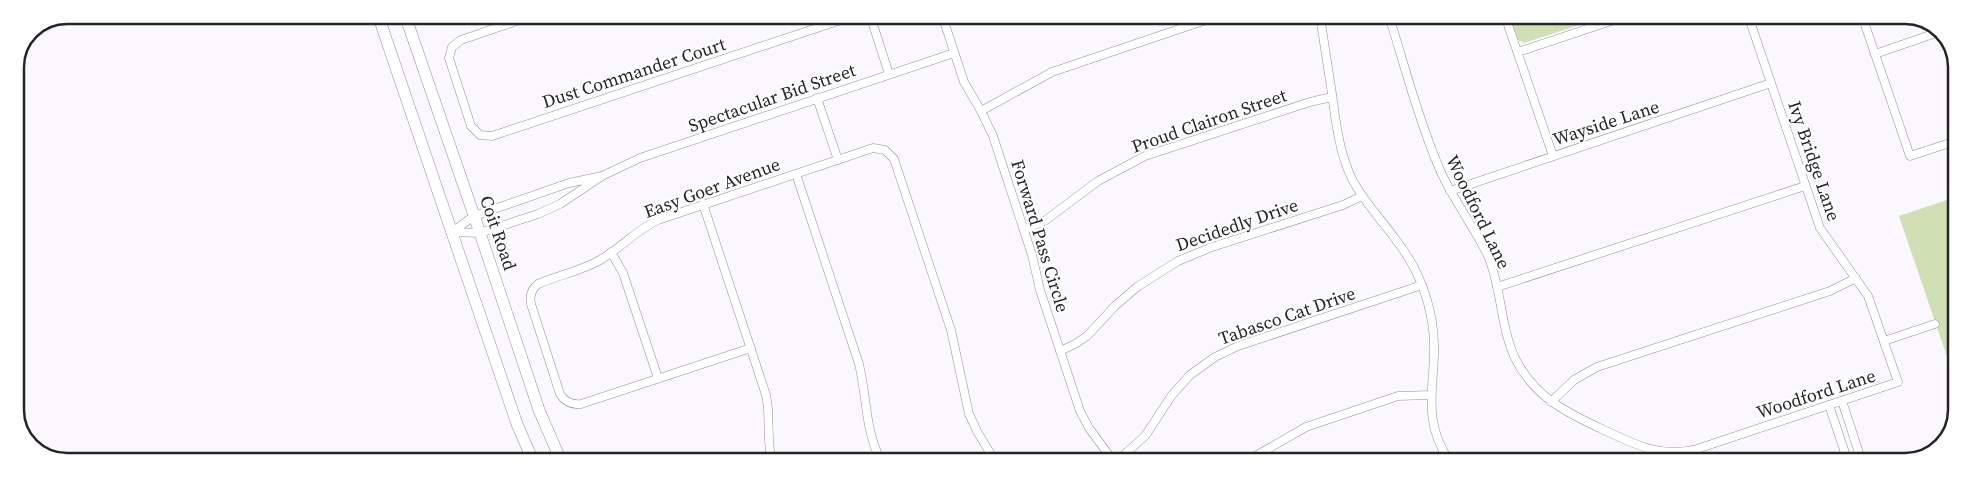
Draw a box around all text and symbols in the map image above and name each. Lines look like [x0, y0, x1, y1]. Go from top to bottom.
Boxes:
street label: Dust Commander Court [539, 31, 729, 114]
street label: Spectacular Bid Street [685, 57, 859, 138]
street label: Proud Clairon Street [1128, 82, 1290, 159]
street label: Wayside Lane [1549, 94, 1662, 152]
street label: Ivy Bridge Lane [1782, 98, 1847, 224]
street label: Easy Goer Avenue [640, 151, 784, 224]
street label: Woodford Lane [1440, 151, 1517, 273]
street label: Forward Pass Circle [1005, 156, 1076, 315]
street label: Coit Road [474, 192, 523, 274]
street label: Decidedly Drive [1172, 192, 1301, 257]
street label: Tabasco Cat Drive [1215, 280, 1359, 351]
street label: Woodford Lane [1753, 363, 1879, 425]

